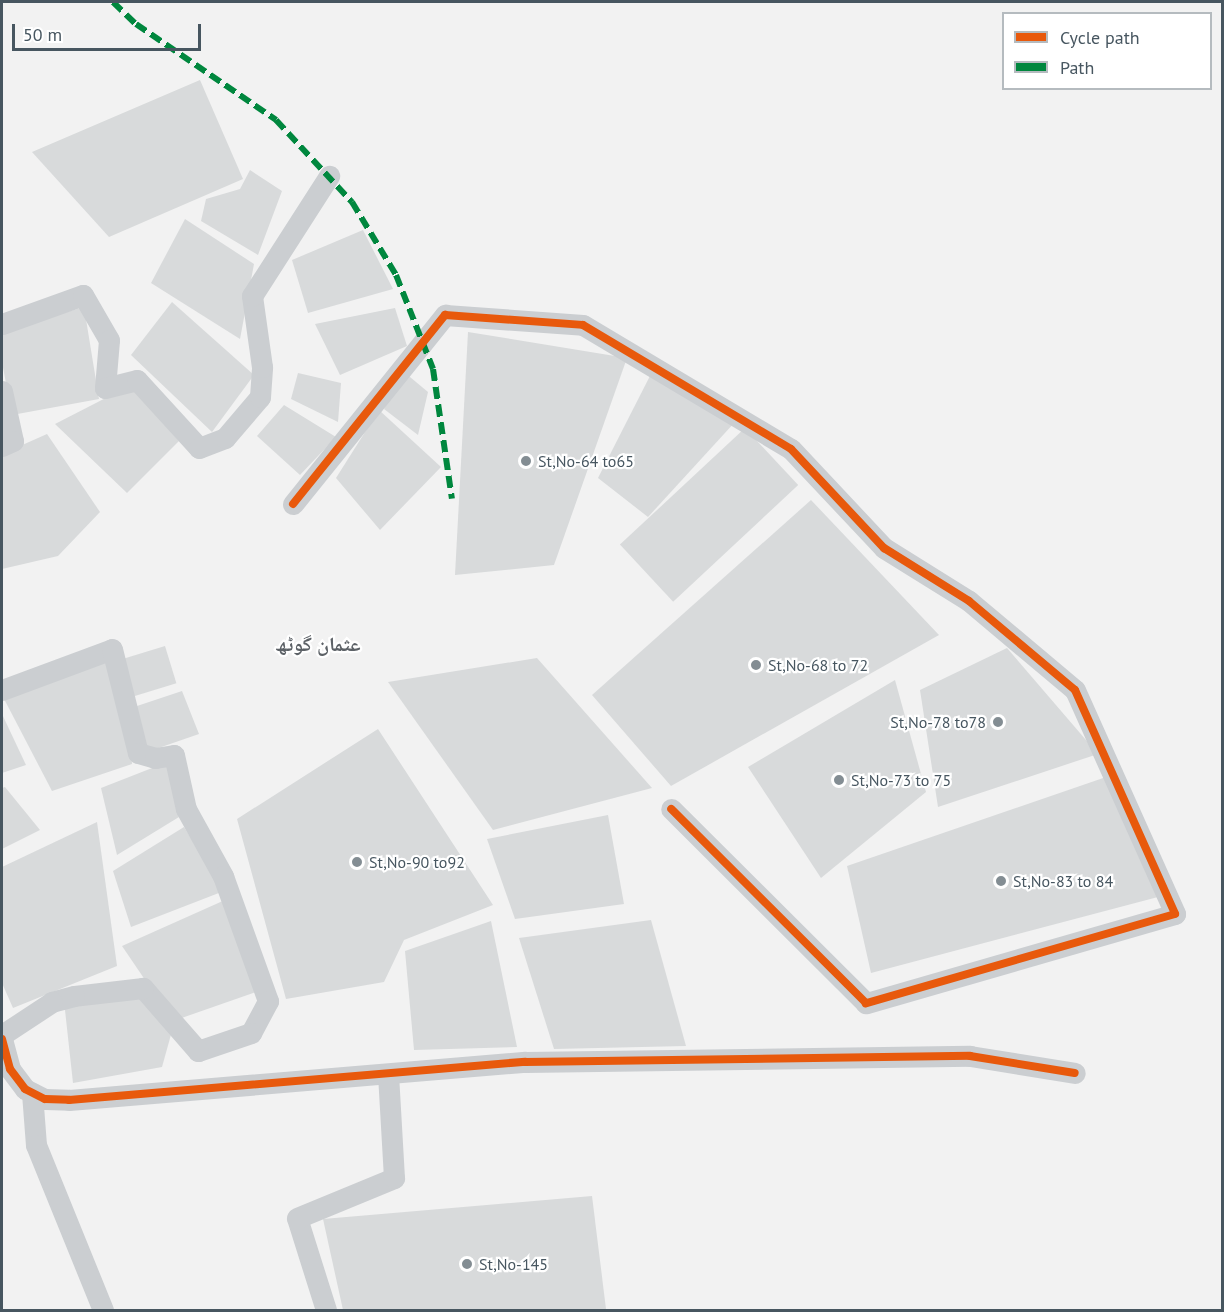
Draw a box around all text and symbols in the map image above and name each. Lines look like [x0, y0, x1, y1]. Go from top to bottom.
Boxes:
scale bar [15, 12, 204, 50]
legend [1002, 12, 1212, 90]
text: 50 m [23, 23, 62, 46]
text: Cycle path [1060, 26, 1140, 49]
text: Path [1060, 56, 1094, 79]
place label: St,No-64 to65 [538, 451, 634, 471]
marker: St,No-64 to65 [519, 454, 533, 468]
district label: عثمان گوٹھ [275, 632, 361, 656]
place label: St,No-68 to 72 [768, 655, 868, 675]
marker: St,No-68 to 72 [749, 658, 763, 672]
place label: St,No-78 to78 [890, 712, 986, 732]
marker: St,No-78 to78 [991, 715, 1005, 729]
place label: St,No-73 to 75 [851, 770, 951, 790]
marker: St,No-73 to 75 [832, 773, 846, 787]
place label: St,No-90 to92 [369, 852, 465, 872]
marker: St,No-90 to92 [350, 855, 364, 869]
place label: St,No-83 to 84 [1013, 871, 1113, 891]
marker: St,No-83 to 84 [994, 874, 1008, 888]
place label: St,No-145 [479, 1254, 548, 1274]
marker: St,No-145 [460, 1257, 474, 1271]

